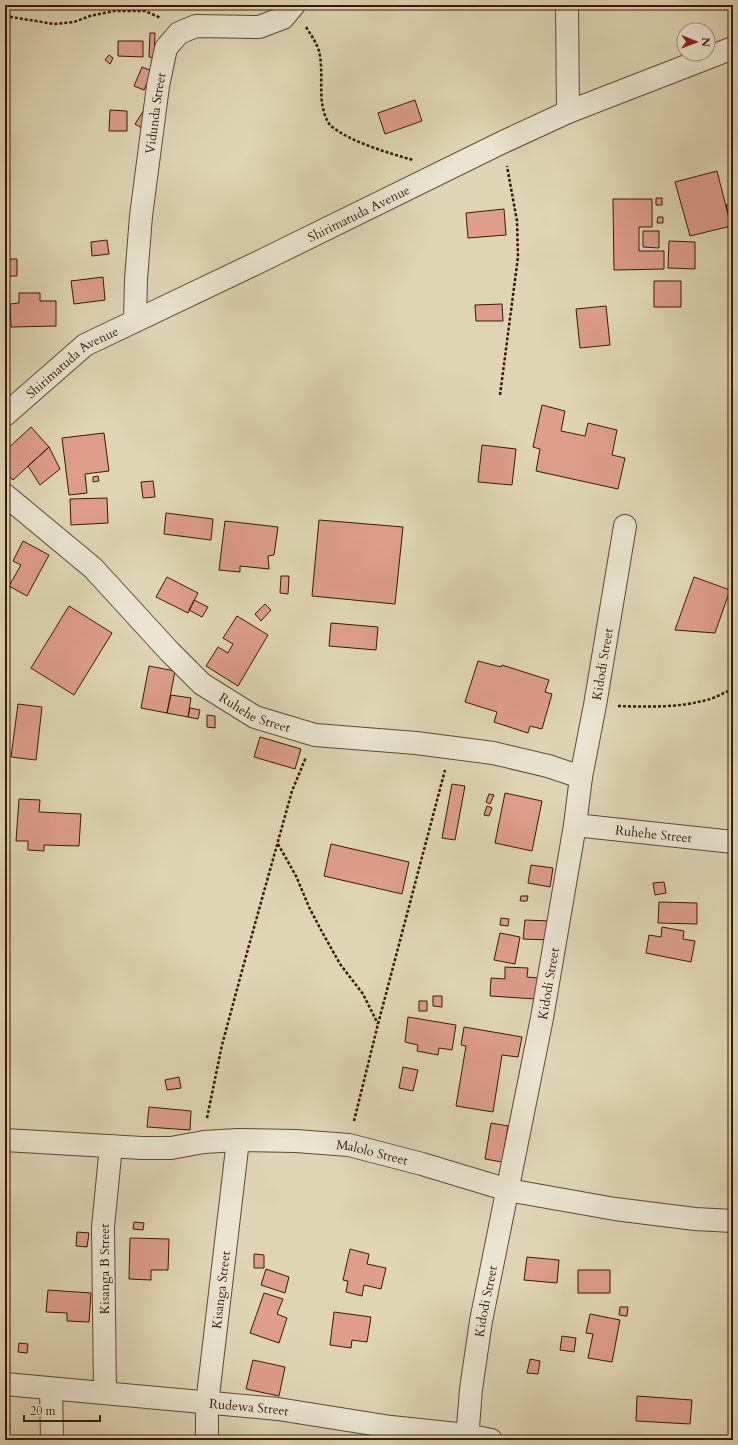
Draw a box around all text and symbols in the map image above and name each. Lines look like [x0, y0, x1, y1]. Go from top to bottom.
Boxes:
north arrow [676, 22, 716, 62]
text: N [698, 37, 713, 48]
street label: Vidunda Street [141, 71, 171, 155]
street label: Shirimatuda Avenue [305, 181, 413, 247]
street label: Shirimatuda Avenue [22, 322, 122, 403]
street label: Kidodi Street [588, 627, 618, 702]
street label: Ruhehe Street [215, 689, 292, 737]
street label: Ruhehe Street [614, 821, 693, 848]
street label: Kidodi Street [534, 946, 564, 1021]
street label: Malolo Street [336, 1136, 410, 1170]
street label: Kisanga B Street [96, 1224, 114, 1314]
street label: Kisanga Street [208, 1250, 235, 1330]
street label: Kidodi Street [471, 1264, 502, 1339]
street label: Rudewa Street [208, 1395, 290, 1421]
scale bar [24, 1397, 100, 1423]
text: 20 m [30, 1403, 57, 1419]

